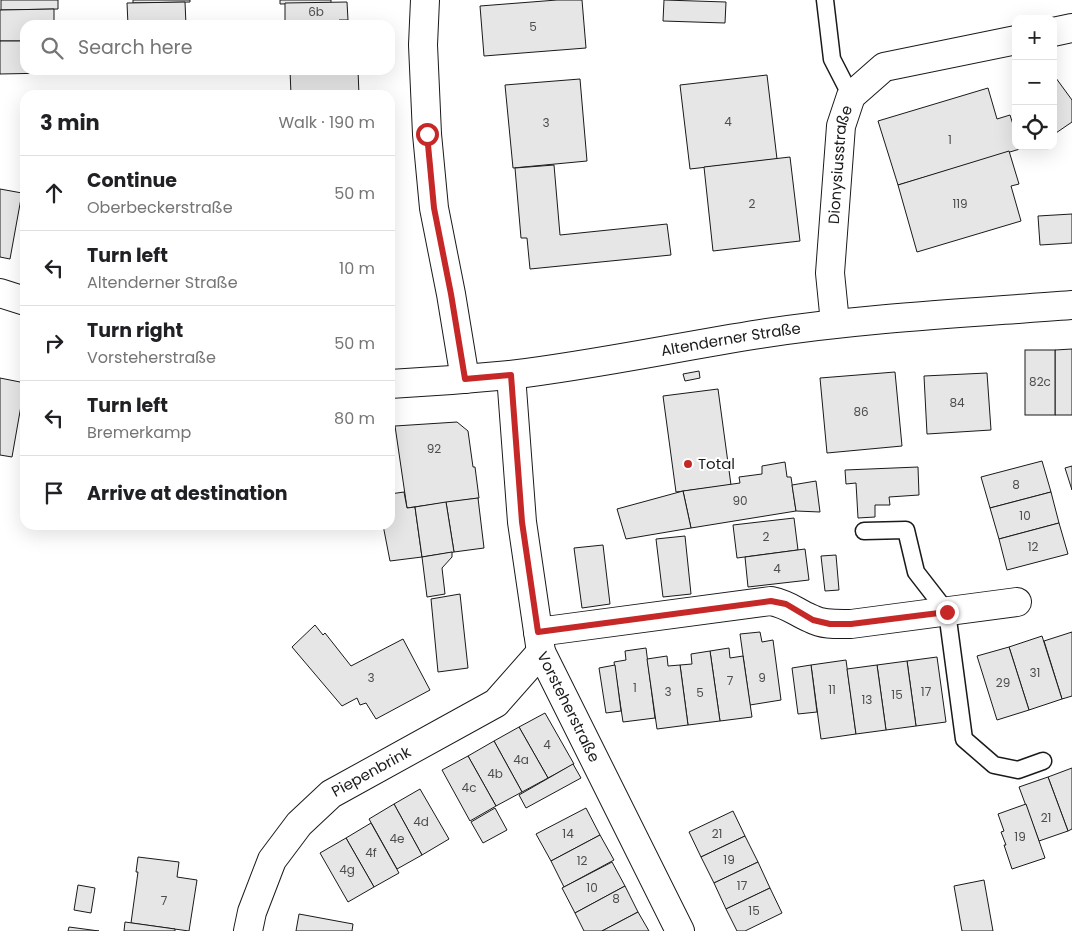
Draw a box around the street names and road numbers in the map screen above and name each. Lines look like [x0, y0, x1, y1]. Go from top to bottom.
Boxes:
street label: Dionysiusstraße [823, 102, 857, 225]
street label: Altenderner Straße [659, 317, 802, 361]
street label: Vorsteherstraße [532, 648, 605, 765]
street label: Piepenbrink [328, 741, 415, 802]

